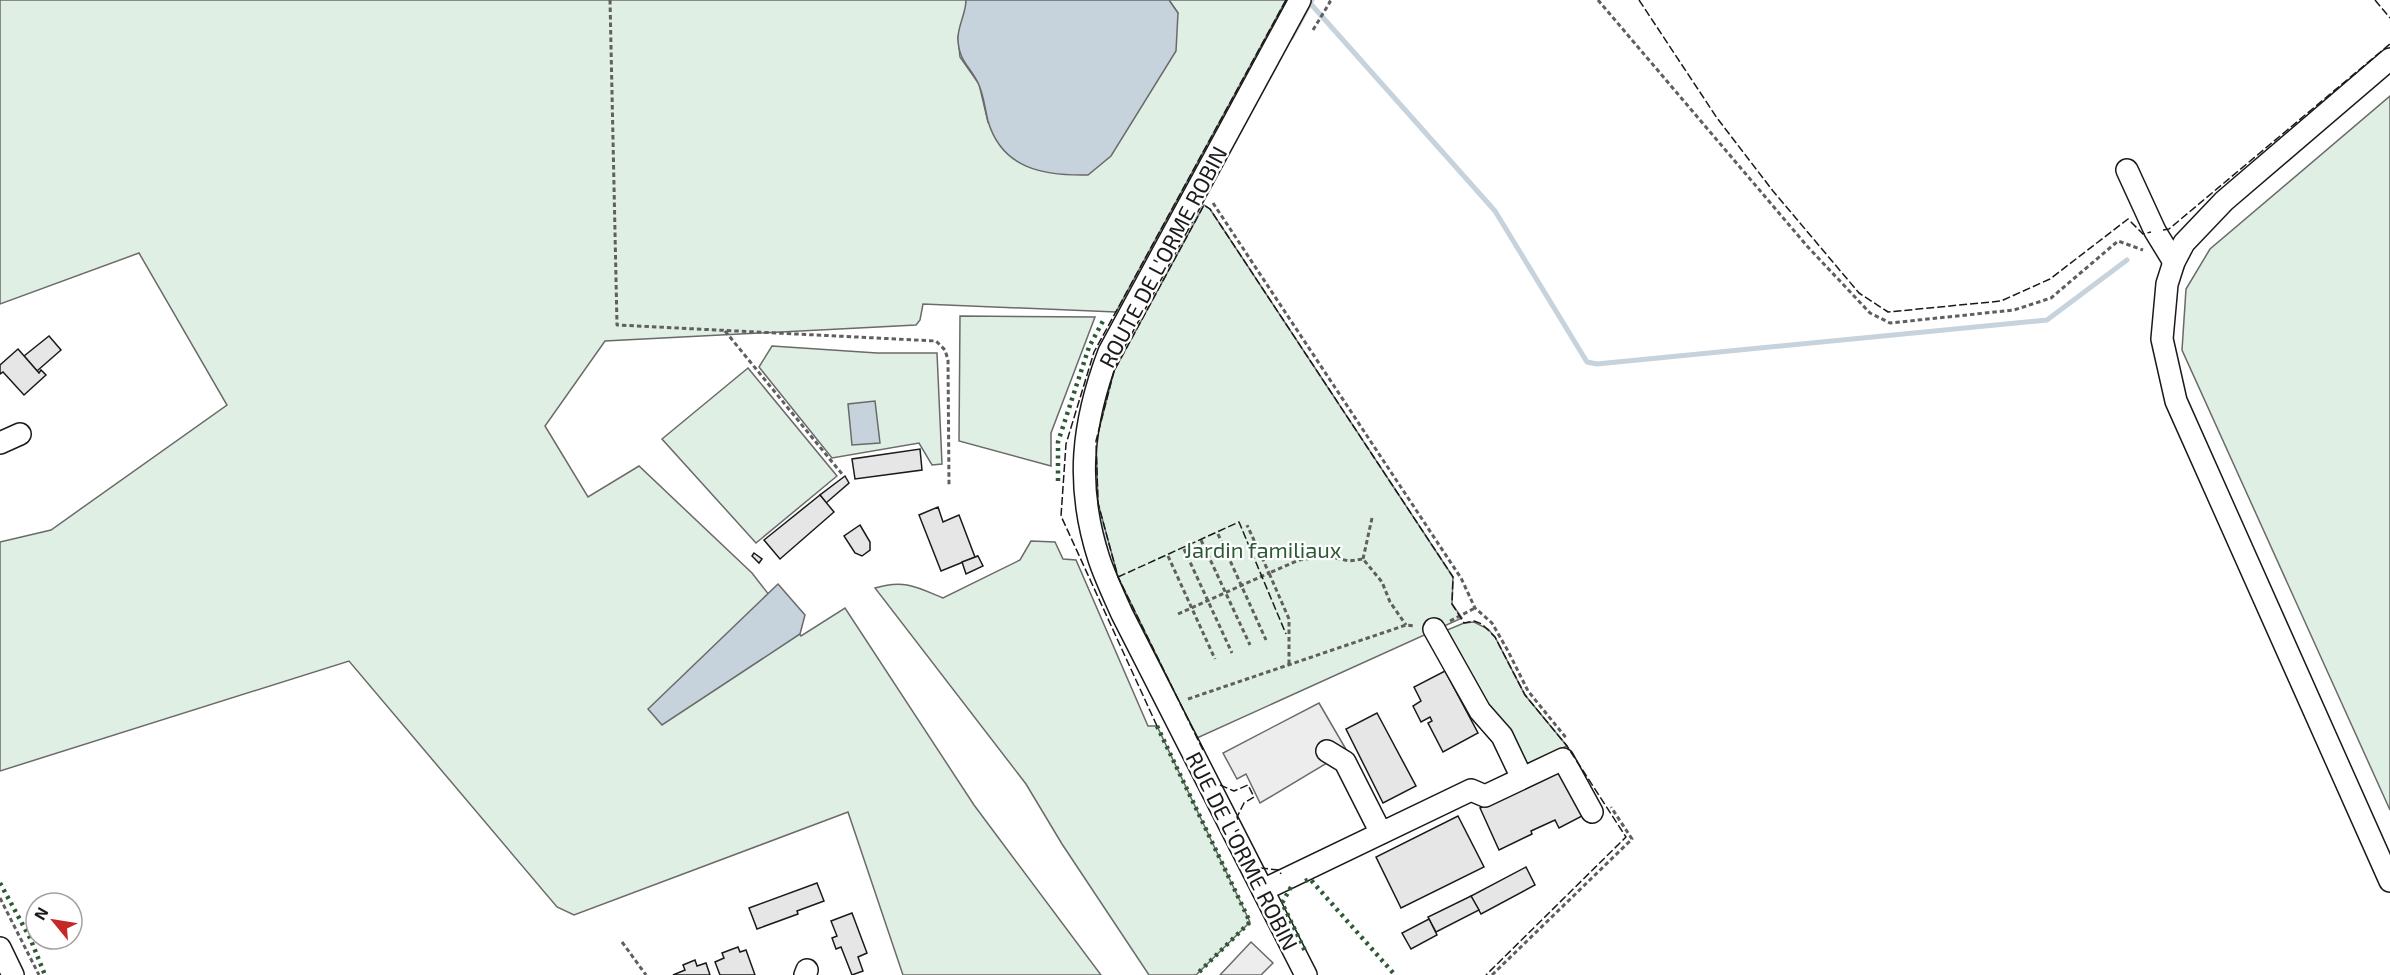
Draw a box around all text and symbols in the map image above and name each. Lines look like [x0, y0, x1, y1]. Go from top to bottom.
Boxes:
street label: ROUTE DE L'ORME ROBIN [1093, 141, 1232, 372]
park label: Jardin familiaux [1185, 536, 1342, 562]
street label: RUE DE L'ORME ROBIN [1182, 747, 1304, 954]
north arrow [24, 891, 84, 951]
text: N [29, 903, 52, 923]

